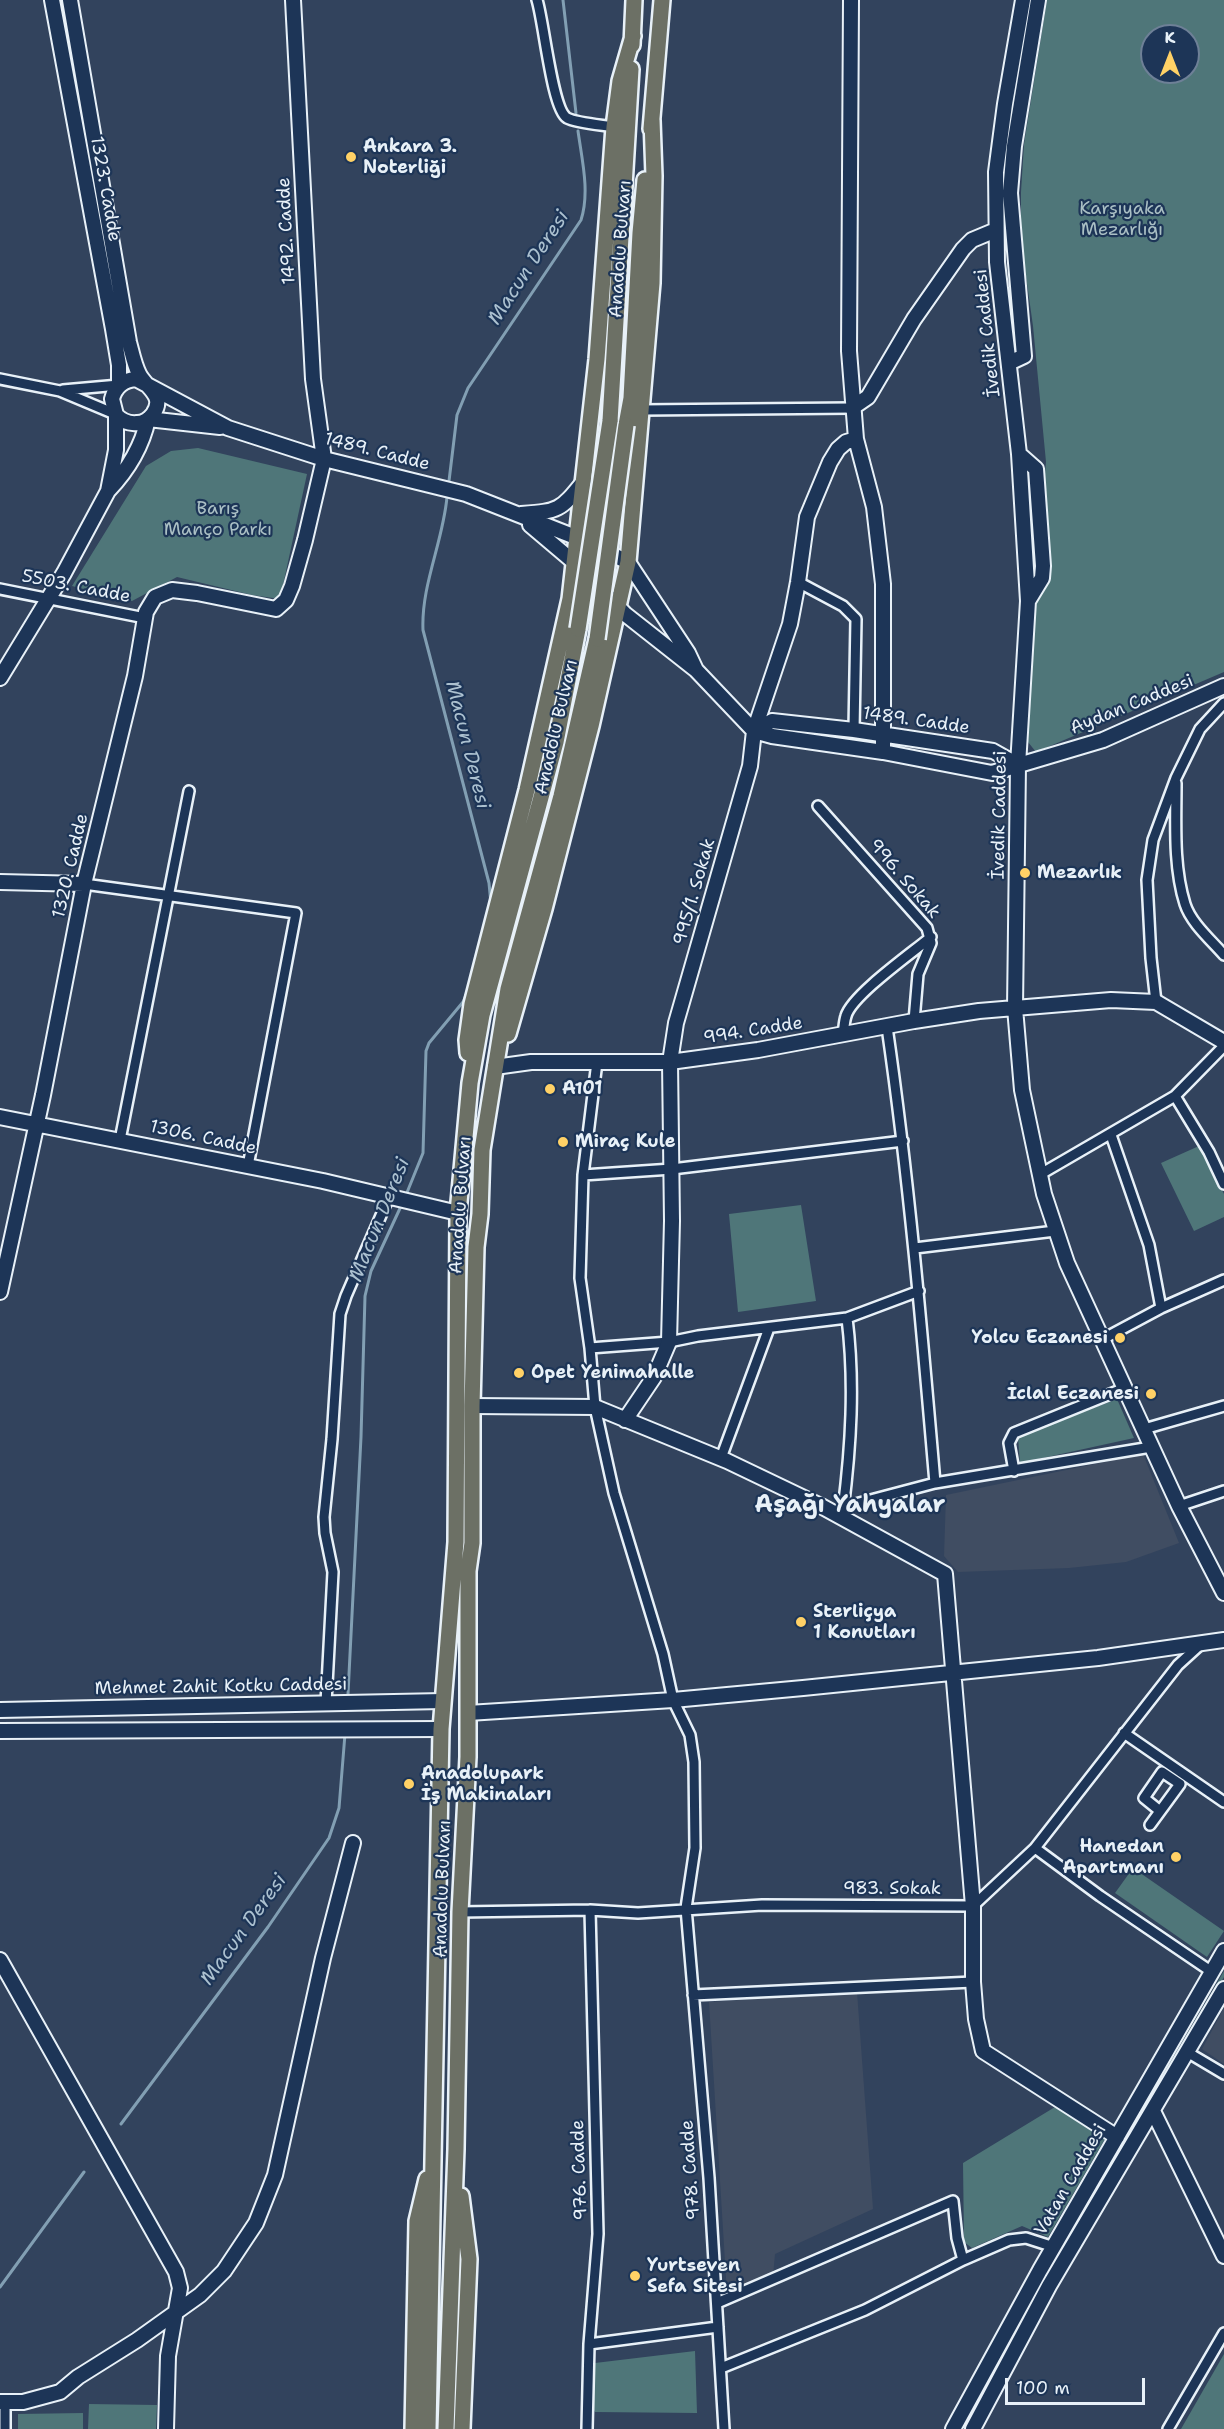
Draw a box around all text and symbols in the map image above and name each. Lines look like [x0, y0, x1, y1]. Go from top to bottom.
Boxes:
north arrow [1140, 24, 1200, 84]
text: K [1165, 27, 1175, 48]
street label: 1323. Cadde [85, 135, 125, 243]
place label: Ankara 3. Noterliği [363, 136, 457, 178]
marker: Ankara 3. Noterliği [344, 150, 358, 164]
street label: 1492. Cadde [273, 177, 301, 285]
street label: Anadolu Bulvarı [605, 179, 637, 319]
park label: Karşıyaka Mezarlığı [1079, 198, 1165, 240]
water label: Macun Deresi [483, 206, 575, 330]
street label: İvedik Caddesi [971, 268, 1005, 398]
street label: 1489. Cadde [322, 428, 432, 476]
park label: Barış Manço Parkı [164, 498, 272, 540]
street label: 5503. Cadde [20, 566, 132, 608]
street label: Anadolu Bulvarı [531, 657, 583, 797]
street label: Aydan Caddesi [1067, 670, 1197, 740]
water label: Macun Deresi [439, 678, 495, 812]
street label: 1489. Cadde [861, 703, 971, 739]
street label: İvedik Caddesi [988, 750, 1012, 880]
street label: 1320. Cadde [48, 812, 94, 920]
street label: 996. Sokak [864, 835, 944, 923]
street label: 995/1. Sokak [669, 836, 721, 948]
place label: Mezarlık [1037, 862, 1122, 884]
marker: Mezarlık [1018, 866, 1032, 880]
street label: 994. Cadde [702, 1012, 804, 1050]
place label: A101 [562, 1078, 603, 1100]
marker: A101 [543, 1082, 557, 1096]
street label: 1306. Cadde [148, 1116, 258, 1160]
place label: Miraç Kule [575, 1131, 676, 1153]
street label: Anadolu Bulvarı [445, 1135, 477, 1275]
marker: Miraç Kule [556, 1135, 570, 1149]
water label: Macun Deresi [344, 1155, 416, 1285]
place label: Yolcu Eczanesi [971, 1327, 1108, 1349]
marker: Yolcu Eczanesi [1113, 1331, 1127, 1345]
place label: Opet Yenimahalle [531, 1362, 694, 1384]
marker: Opet Yenimahalle [512, 1366, 526, 1380]
place label: İclal Eczanesi [1007, 1383, 1139, 1405]
marker: İclal Eczanesi [1144, 1387, 1158, 1401]
district label: Aşağı Yahyalar [755, 1492, 945, 1520]
place label: Sterliçya 1 Konutları [813, 1601, 916, 1644]
marker: Sterliçya 1 Konutları [794, 1615, 808, 1629]
street label: Mehmet Zahit Kotku Caddesi [94, 1674, 348, 1700]
place label: Anadolupark İş Makinaları [421, 1763, 552, 1806]
marker: Anadolupark İş Makinaları [402, 1777, 416, 1791]
street label: Anadolu Bulvarı [430, 1820, 456, 1958]
place label: Hanedan Apartmanı [1063, 1836, 1164, 1878]
marker: Hanedan Apartmanı [1169, 1850, 1183, 1864]
water label: Macun Deresi [196, 1870, 292, 1990]
street label: 983. Sokak [843, 1878, 941, 1900]
street label: 976. Cadde [567, 2119, 593, 2221]
street label: 978. Cadde [677, 2119, 705, 2221]
street label: Vatan Caddesi [1030, 2120, 1112, 2240]
place label: Yurtseven Sefa Sitesi [647, 2255, 743, 2298]
marker: Yurtseven Sefa Sitesi [628, 2269, 642, 2283]
scale bar [1008, 2366, 1148, 2404]
text: 100 m [1016, 2376, 1070, 2400]

